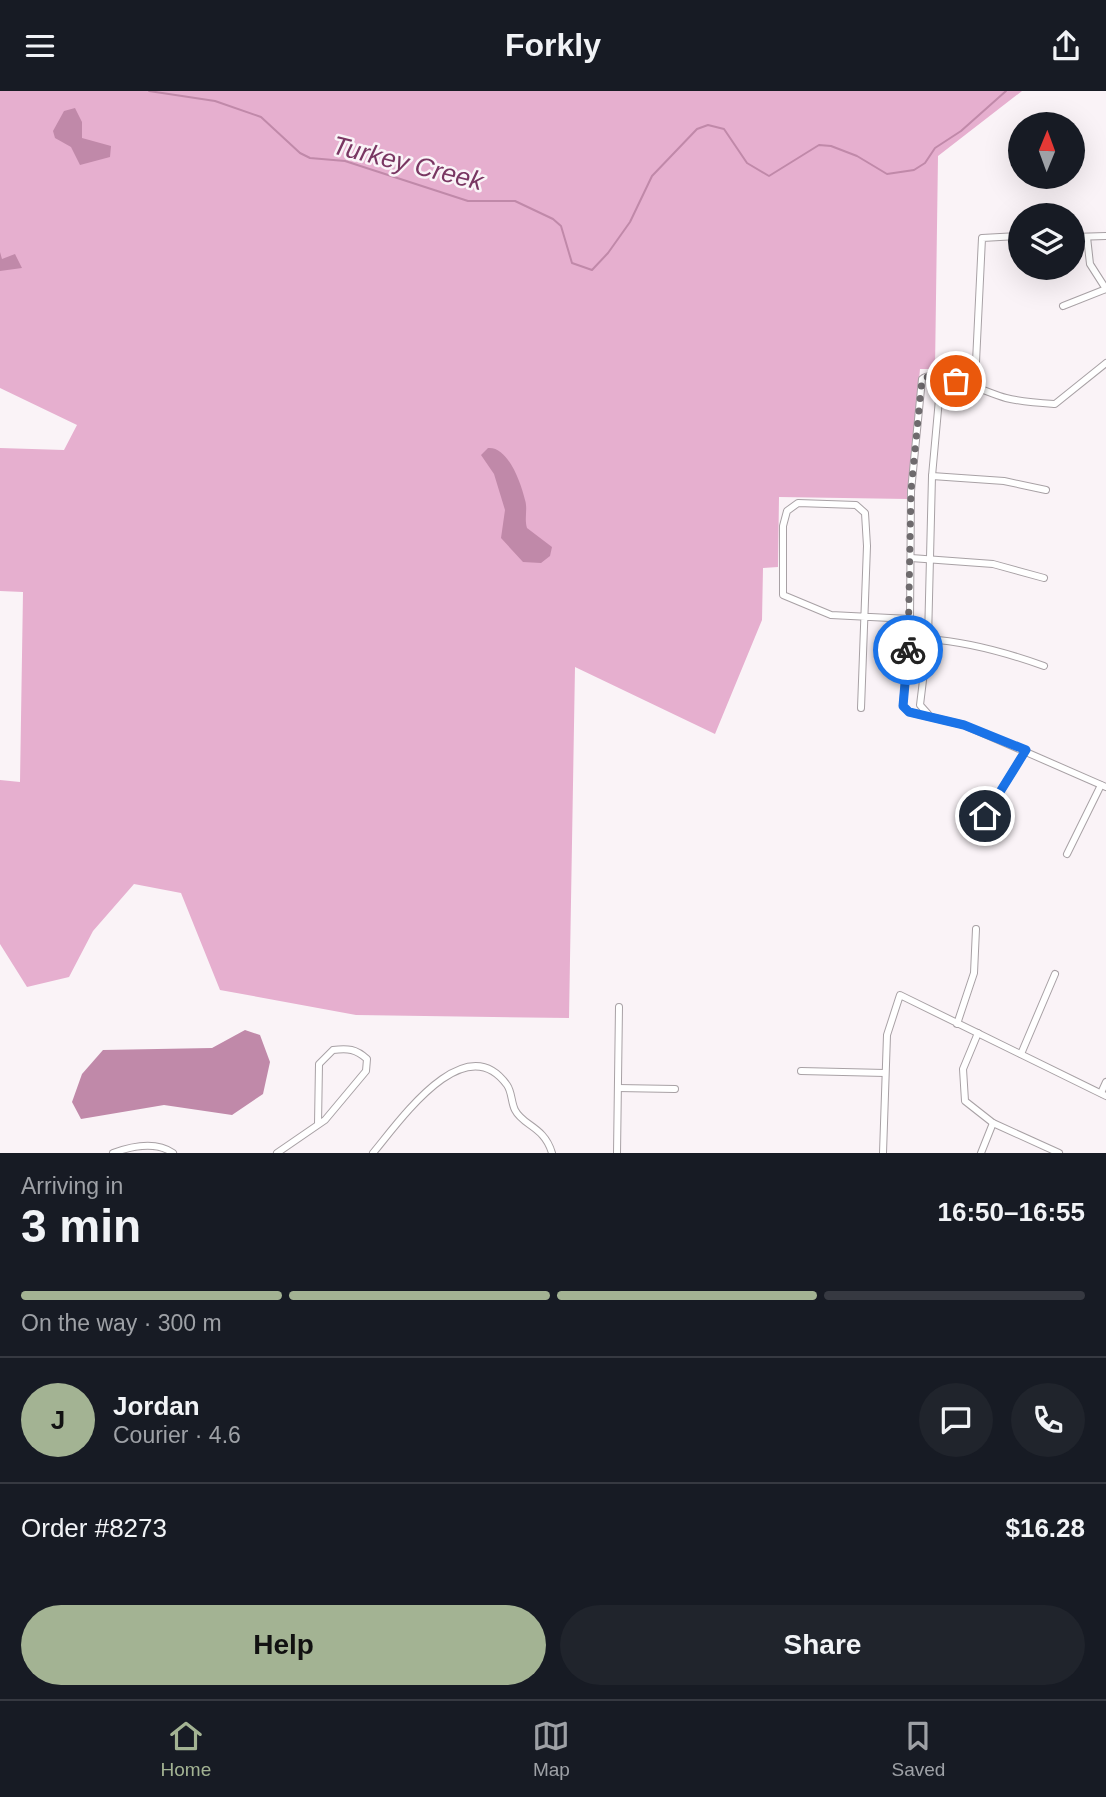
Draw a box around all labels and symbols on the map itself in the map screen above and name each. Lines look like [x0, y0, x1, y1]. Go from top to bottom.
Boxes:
north arrow [1008, 112, 1085, 189]
water label: Turkey Creek [330, 130, 488, 197]
pin [926, 351, 986, 411]
courier [873, 615, 943, 685]
pin [955, 786, 1015, 846]

